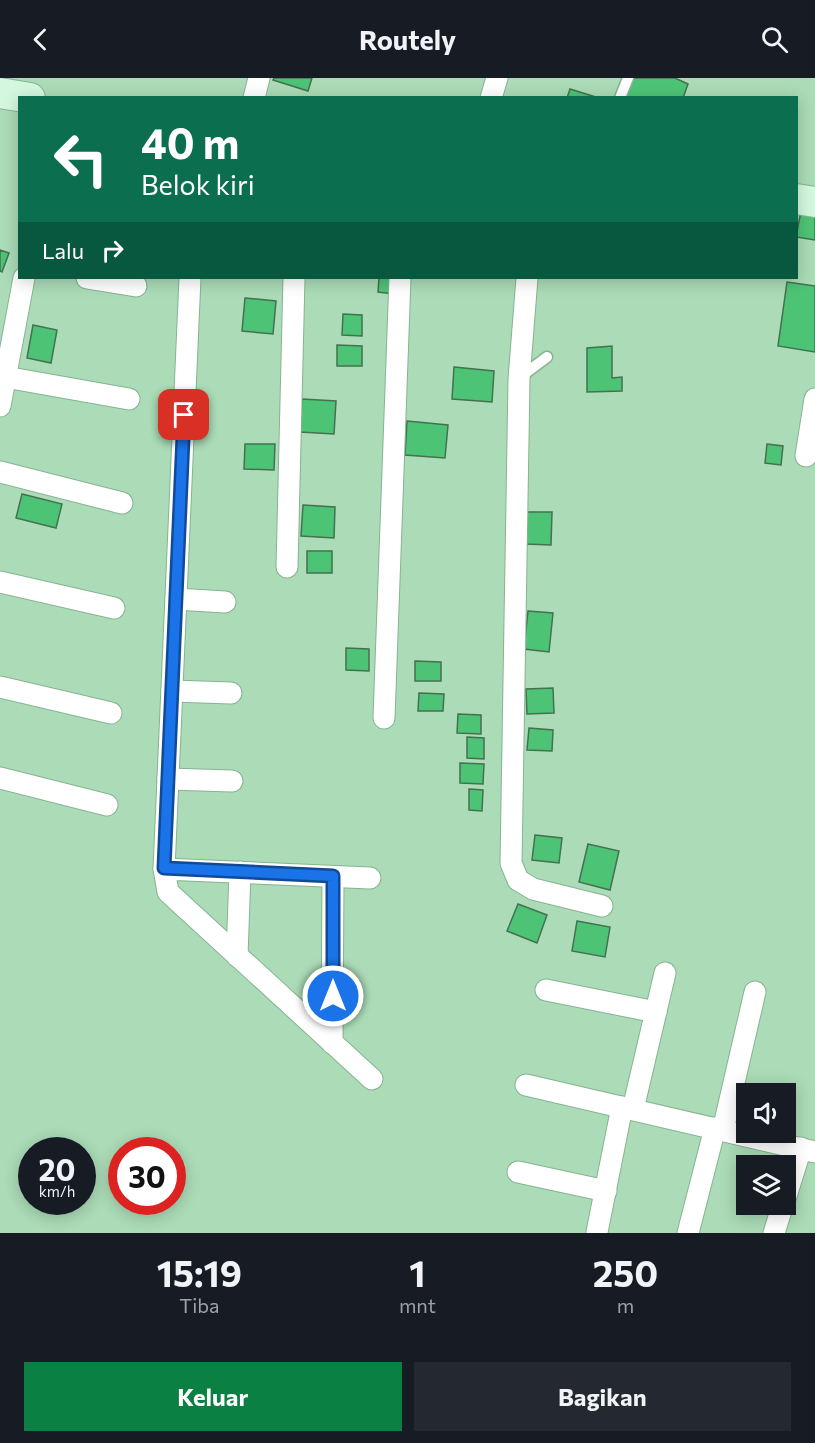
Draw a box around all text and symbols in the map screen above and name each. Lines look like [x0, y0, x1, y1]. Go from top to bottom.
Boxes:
icon: back [24, 23, 57, 56]
text: Routely [359, 23, 456, 56]
icon: search [758, 23, 791, 56]
text: 40 m [141, 116, 239, 168]
icon: left [42, 120, 120, 198]
text: Belok kiri [141, 168, 255, 201]
icon: right [96, 234, 129, 267]
text: Lalu [42, 237, 84, 264]
pin [158, 389, 209, 440]
icon: arrive [167, 398, 200, 431]
position arrow [301, 964, 365, 1028]
map controls [736, 1083, 796, 1215]
button: sound [736, 1083, 796, 1143]
speed limit sign: 30 [108, 1137, 186, 1215]
text: 20 [39, 1150, 75, 1187]
button: layers [736, 1155, 796, 1215]
text: km/h [39, 1182, 75, 1200]
text: 15:19 [157, 1250, 242, 1294]
text: 1 [409, 1250, 426, 1294]
text: 250 [593, 1250, 658, 1294]
text: Tiba [179, 1293, 220, 1317]
text: mnt [399, 1293, 436, 1317]
text: m [617, 1293, 634, 1317]
button: Keluar [24, 1362, 402, 1431]
button: Bagikan [414, 1362, 791, 1431]

